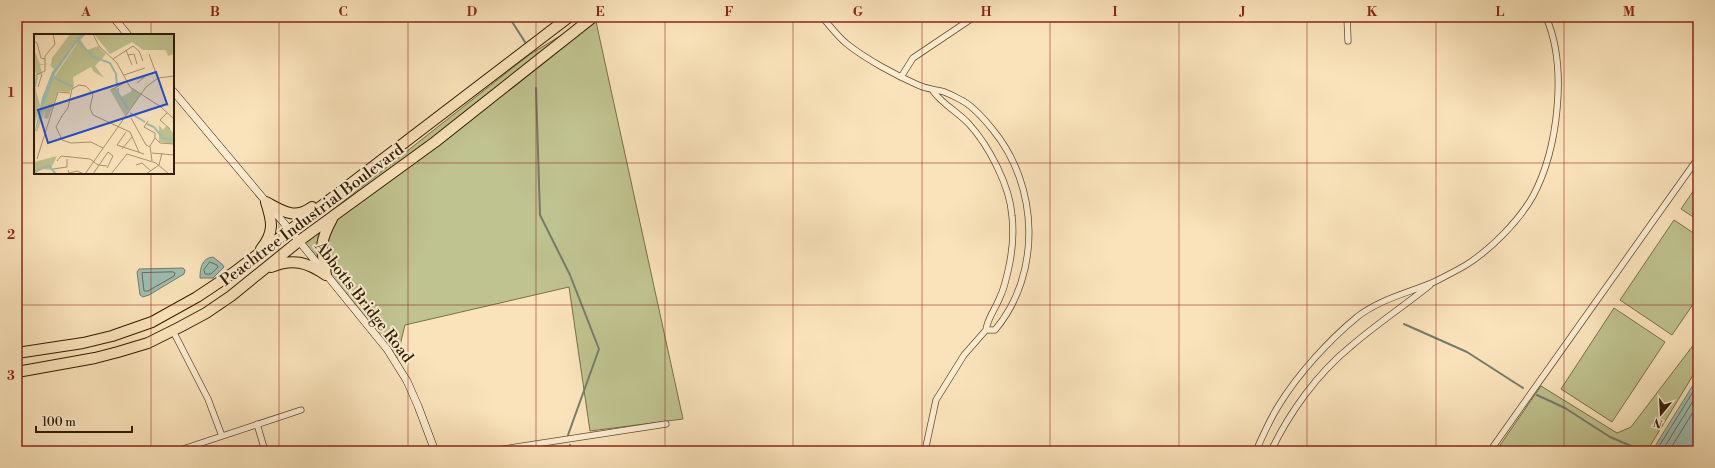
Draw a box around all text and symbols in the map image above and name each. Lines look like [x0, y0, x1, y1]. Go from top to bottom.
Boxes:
text: A [80, 4, 91, 20]
text: B [210, 4, 220, 20]
text: C [338, 4, 348, 20]
text: D [467, 4, 477, 20]
text: E [595, 4, 605, 20]
text: F [724, 4, 734, 20]
text: G [853, 4, 864, 20]
text: H [981, 4, 992, 20]
text: I [1112, 4, 1118, 20]
text: J [1238, 4, 1246, 20]
text: K [1367, 4, 1378, 20]
text: L [1496, 4, 1505, 20]
text: M [1623, 4, 1635, 20]
inset map [34, 34, 174, 174]
text: 1 [8, 85, 15, 101]
street label: Peachtree Industrial Boulevard [216, 139, 408, 291]
text: 2 [7, 227, 15, 243]
street label: Abbotts Bridge Road [310, 236, 418, 367]
text: 3 [7, 368, 15, 384]
north arrow [1641, 394, 1681, 434]
scale bar [36, 408, 132, 434]
text: N [1652, 414, 1665, 431]
text: 100 m [42, 415, 76, 430]

